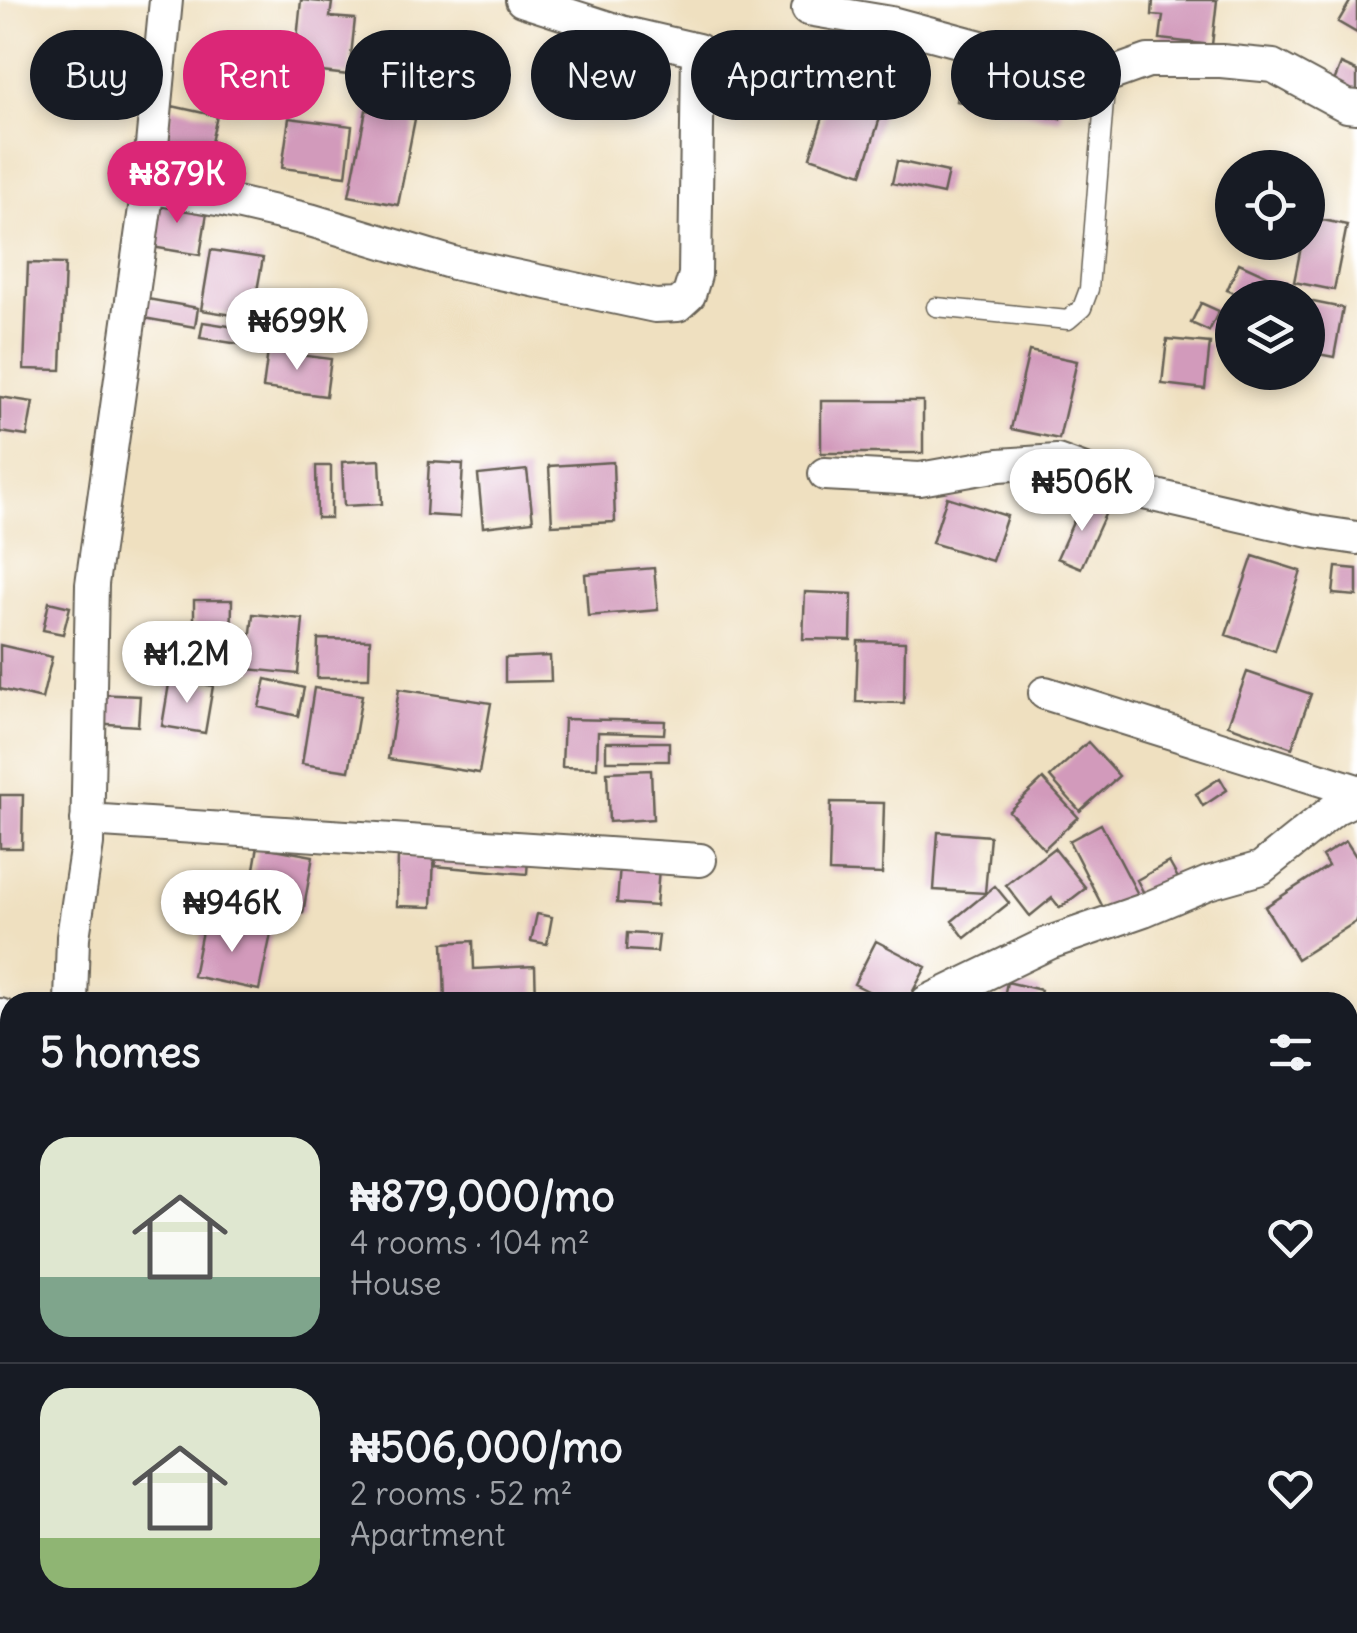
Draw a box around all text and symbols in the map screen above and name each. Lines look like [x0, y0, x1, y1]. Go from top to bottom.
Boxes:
chip: Buy [30, 30, 163, 120]
chip: Rent [183, 30, 325, 120]
chip: Filters [345, 30, 511, 120]
chip: New [531, 30, 671, 120]
chip: Apartment [691, 30, 931, 120]
chip: House [951, 30, 1121, 120]
pin: ₦879K [107, 141, 247, 226]
map controls [1215, 150, 1325, 390]
button: locate [1215, 150, 1325, 260]
text: ₦879K [129, 153, 225, 194]
button: layers [1215, 280, 1325, 390]
pin: ₦699K [227, 288, 367, 373]
text: ₦699K [248, 300, 346, 341]
pin: ₦506K [1012, 449, 1152, 534]
text: ₦506K [1032, 461, 1132, 502]
pin: ₦1.2M [117, 621, 257, 706]
text: ₦1.2M [144, 633, 230, 674]
pin: ₦946K [162, 870, 302, 955]
text: ₦946K [183, 882, 281, 923]
icon: filters [1263, 1025, 1318, 1080]
text: 5 homes [40, 1026, 201, 1078]
text: ₦879,000/mo [350, 1170, 615, 1222]
icon: home [120, 1177, 240, 1297]
icon: heart [1263, 1210, 1318, 1265]
text: 4 rooms · 104 m² [350, 1222, 590, 1263]
text: House [350, 1263, 441, 1304]
text: ₦506,000/mo [350, 1421, 623, 1473]
icon: home [120, 1428, 240, 1548]
icon: heart [1263, 1461, 1318, 1516]
text: 2 rooms · 52 m² [350, 1473, 572, 1514]
text: Apartment [350, 1514, 505, 1555]

